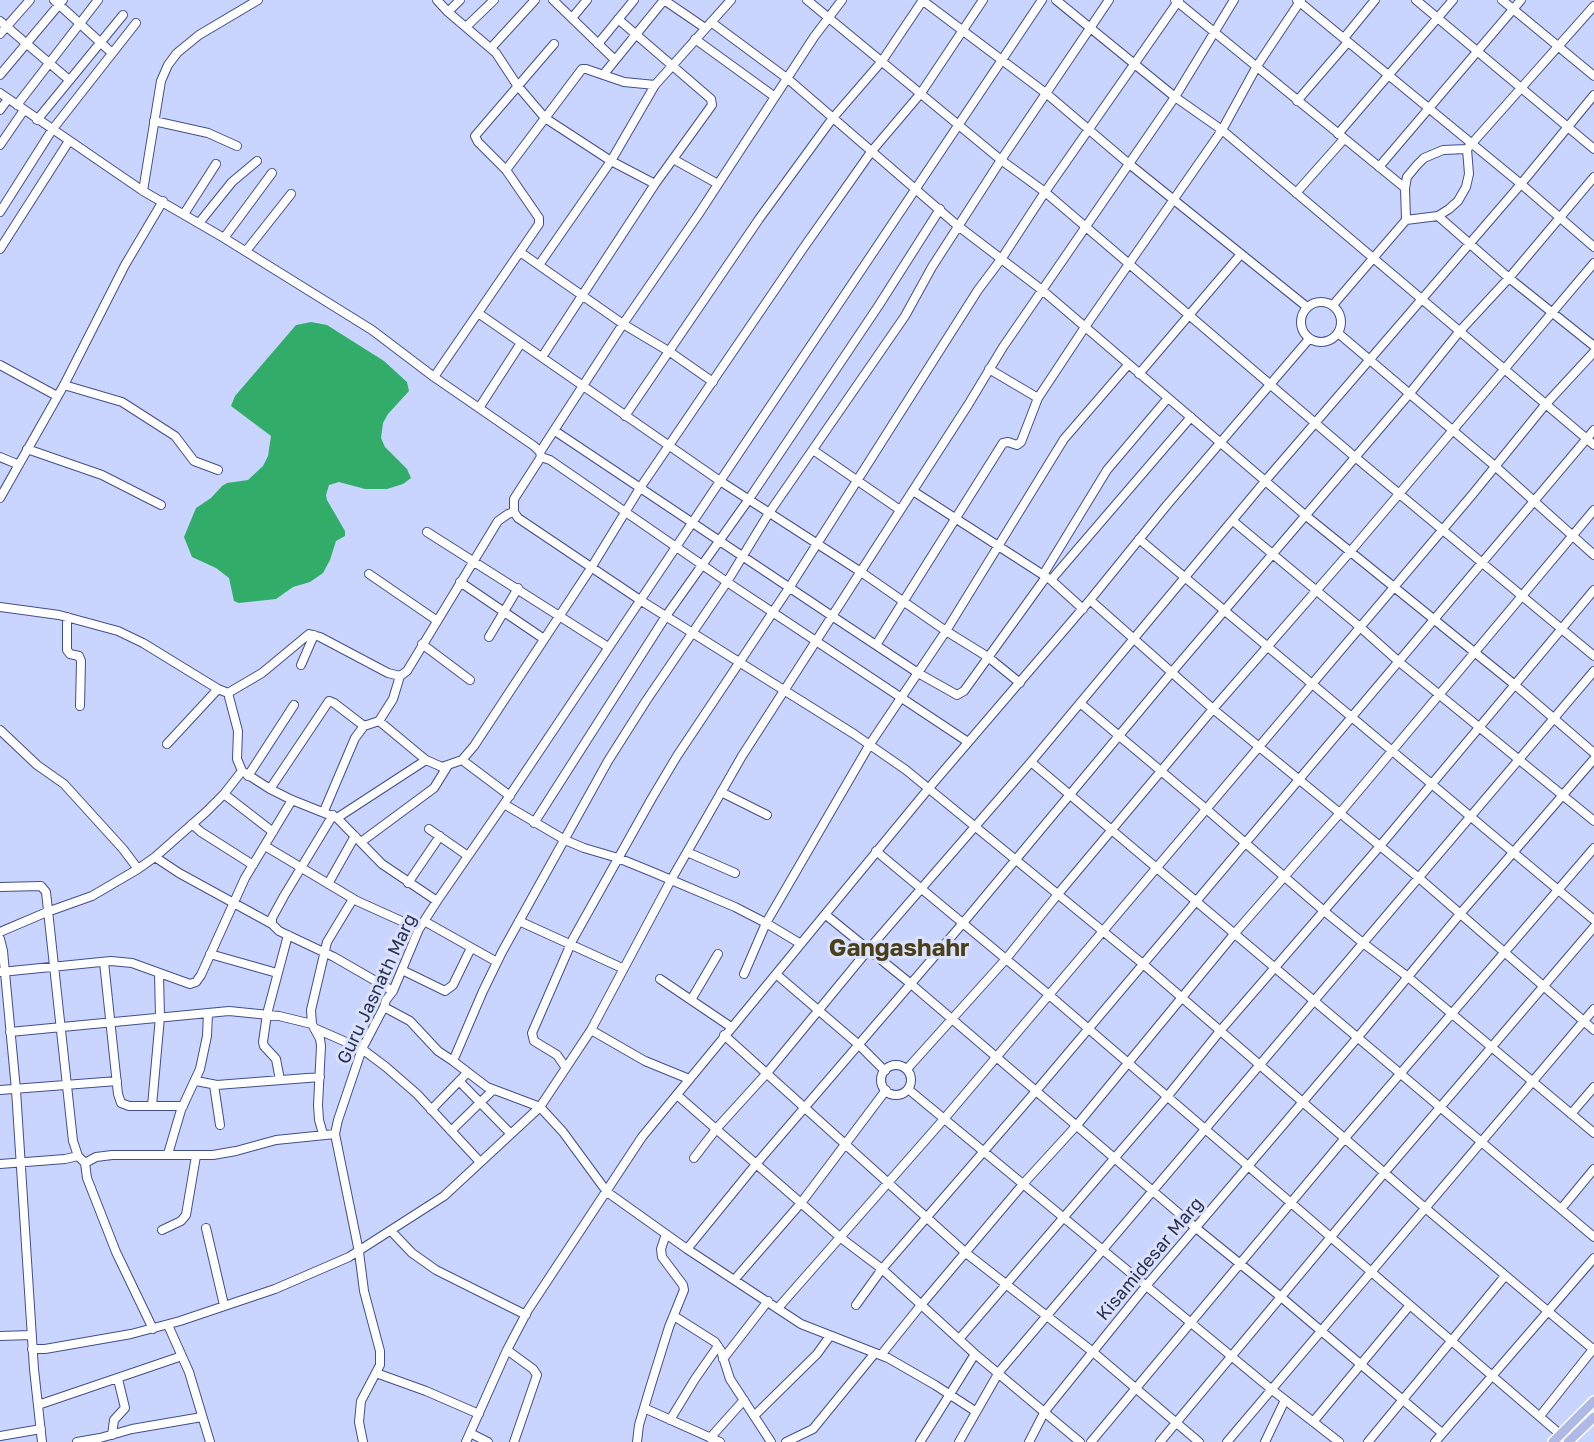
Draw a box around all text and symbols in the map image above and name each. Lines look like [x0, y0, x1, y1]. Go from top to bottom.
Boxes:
street label: Guru Jasnath Marg [333, 911, 421, 1067]
district label: Gangashahr [829, 934, 969, 962]
street label: Kisamidesar Marg [1092, 1193, 1208, 1325]

